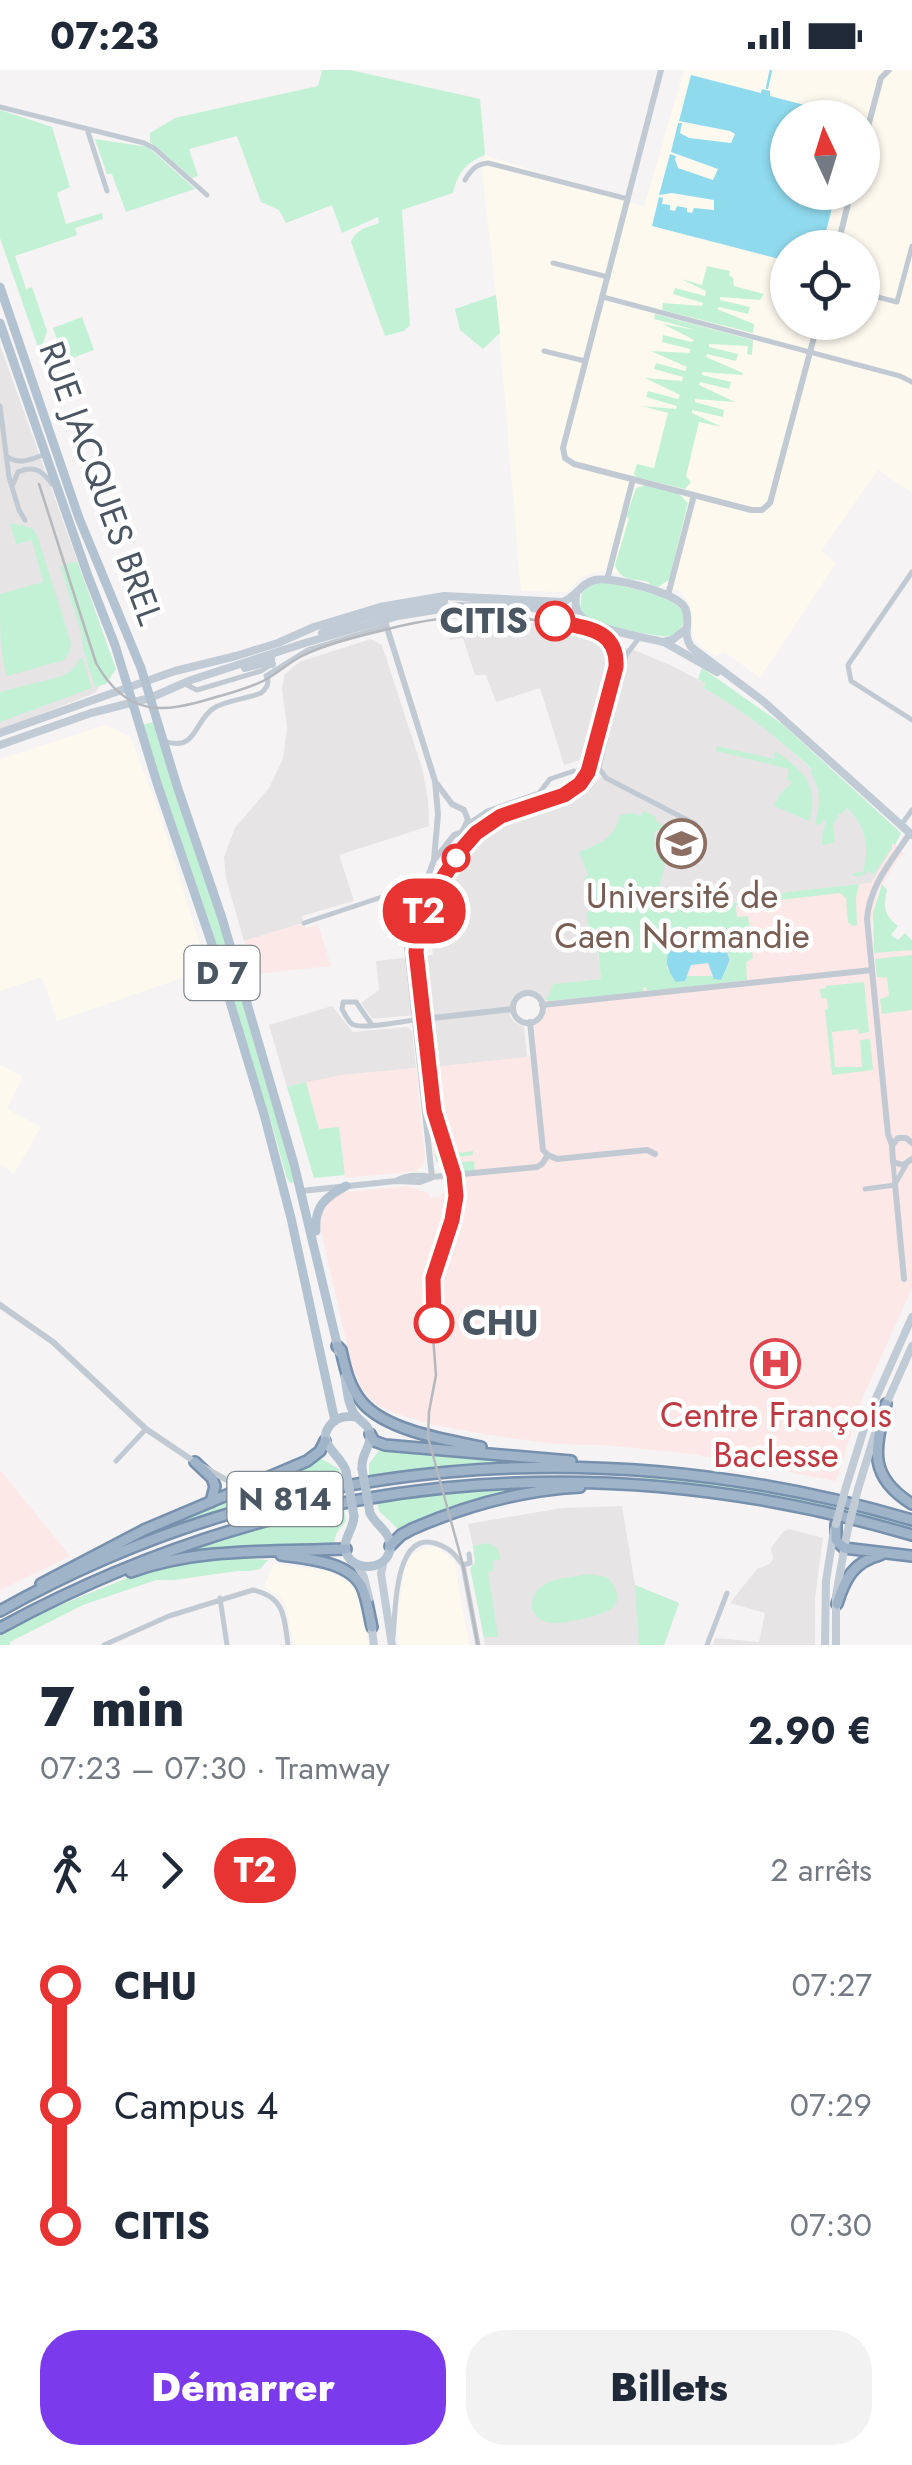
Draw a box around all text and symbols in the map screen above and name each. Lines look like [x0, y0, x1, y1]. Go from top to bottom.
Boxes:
text: 07:23 [50, 8, 159, 63]
north arrow [770, 100, 880, 210]
map controls [770, 100, 880, 340]
button: locate [770, 230, 880, 340]
street label: RUE JACQUES BREL [26, 334, 176, 632]
place label: CITIS [440, 596, 528, 646]
marker: CITIS [536, 602, 574, 640]
school or university icon: Université de Caen Normandie [656, 818, 708, 870]
unlabelled marker [443, 845, 469, 871]
place label: Université de Caen Normandie [554, 871, 810, 961]
line badge: T2 [379, 878, 469, 944]
text: T2 [403, 886, 445, 936]
road number: D 7 [184, 946, 260, 1000]
place label: CHU [462, 1298, 539, 1348]
marker: CHU [415, 1304, 453, 1342]
hospital icon: Centre François Baclesse [750, 1337, 802, 1389]
place label: Centre François Baclesse [660, 1390, 892, 1480]
road number: N 814 [228, 1472, 342, 1526]
text: 7 min [40, 1667, 185, 1747]
text: 2.90 € [748, 1703, 872, 1758]
text: 07:23 – 07:30 · Tramway [40, 1745, 390, 1791]
icon: walk [40, 1843, 95, 1898]
icon: forward [144, 1843, 199, 1898]
text: T2 [234, 1845, 276, 1895]
text: 4 [110, 1847, 129, 1893]
text: 2 arrêts [770, 1847, 872, 1893]
text: CHU [114, 1958, 197, 2013]
text: 07:27 [791, 1962, 872, 2008]
text: Campus 4 [114, 2078, 278, 2133]
text: 07:29 [790, 2082, 872, 2128]
text: CITIS [114, 2198, 210, 2253]
text: 07:30 [790, 2202, 872, 2248]
button: Démarrer [40, 2330, 446, 2445]
button: Billets [466, 2330, 872, 2445]

